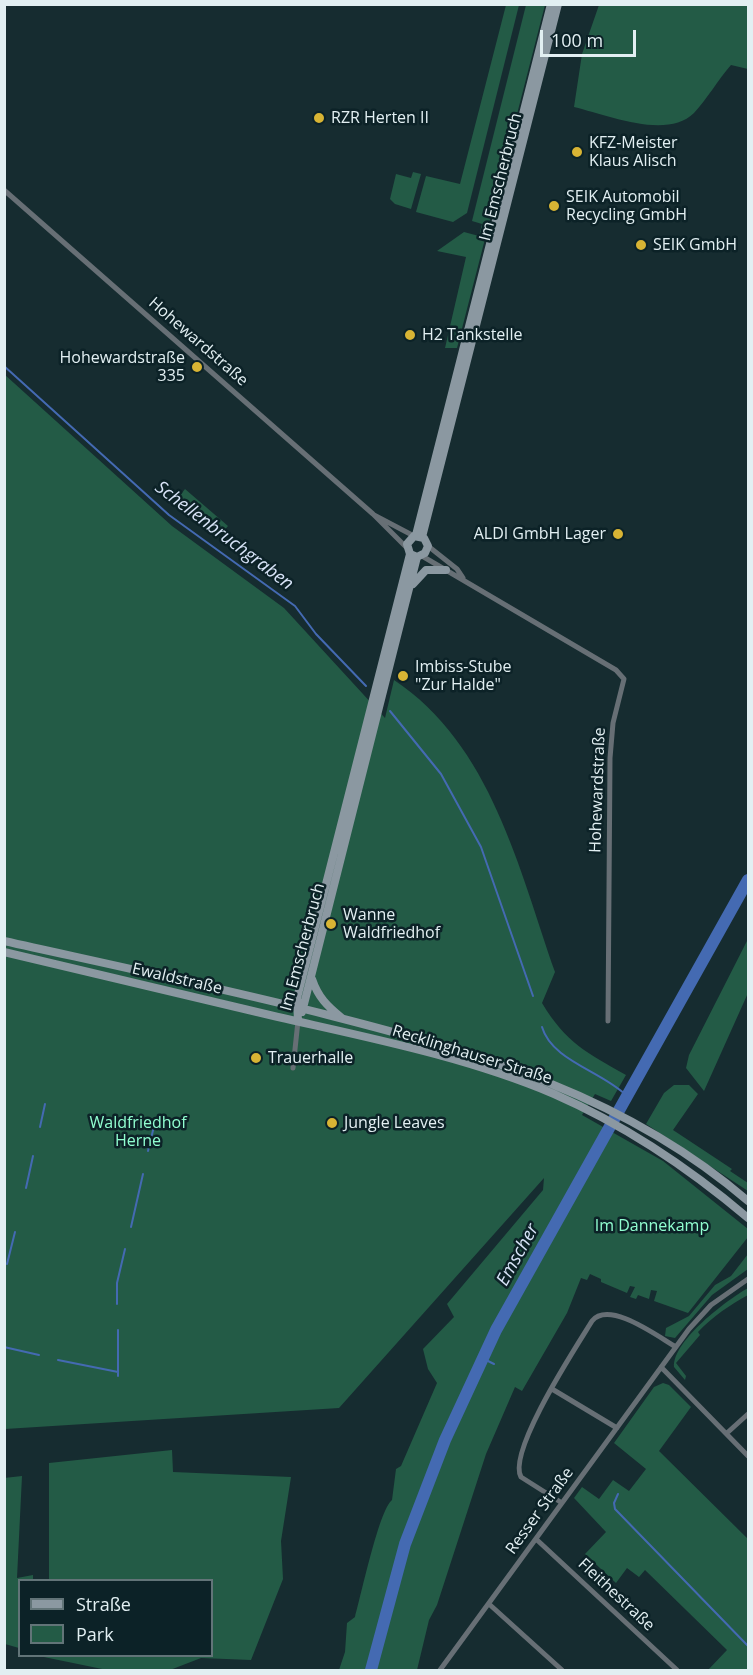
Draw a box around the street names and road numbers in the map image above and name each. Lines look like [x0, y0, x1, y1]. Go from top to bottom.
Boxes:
street label: Im Emscherbruch [476, 111, 526, 243]
street label: Hohewardstraße [144, 294, 252, 390]
street label: Hohewardstraße [586, 727, 610, 853]
street label: Im Emscherbruch [277, 881, 329, 1013]
street label: Ewaldstraße [130, 959, 224, 999]
street label: Recklinghauser Straße [390, 1022, 554, 1088]
street label: Resser Straße [502, 1464, 578, 1558]
street label: Fleithestraße [574, 1555, 658, 1635]

